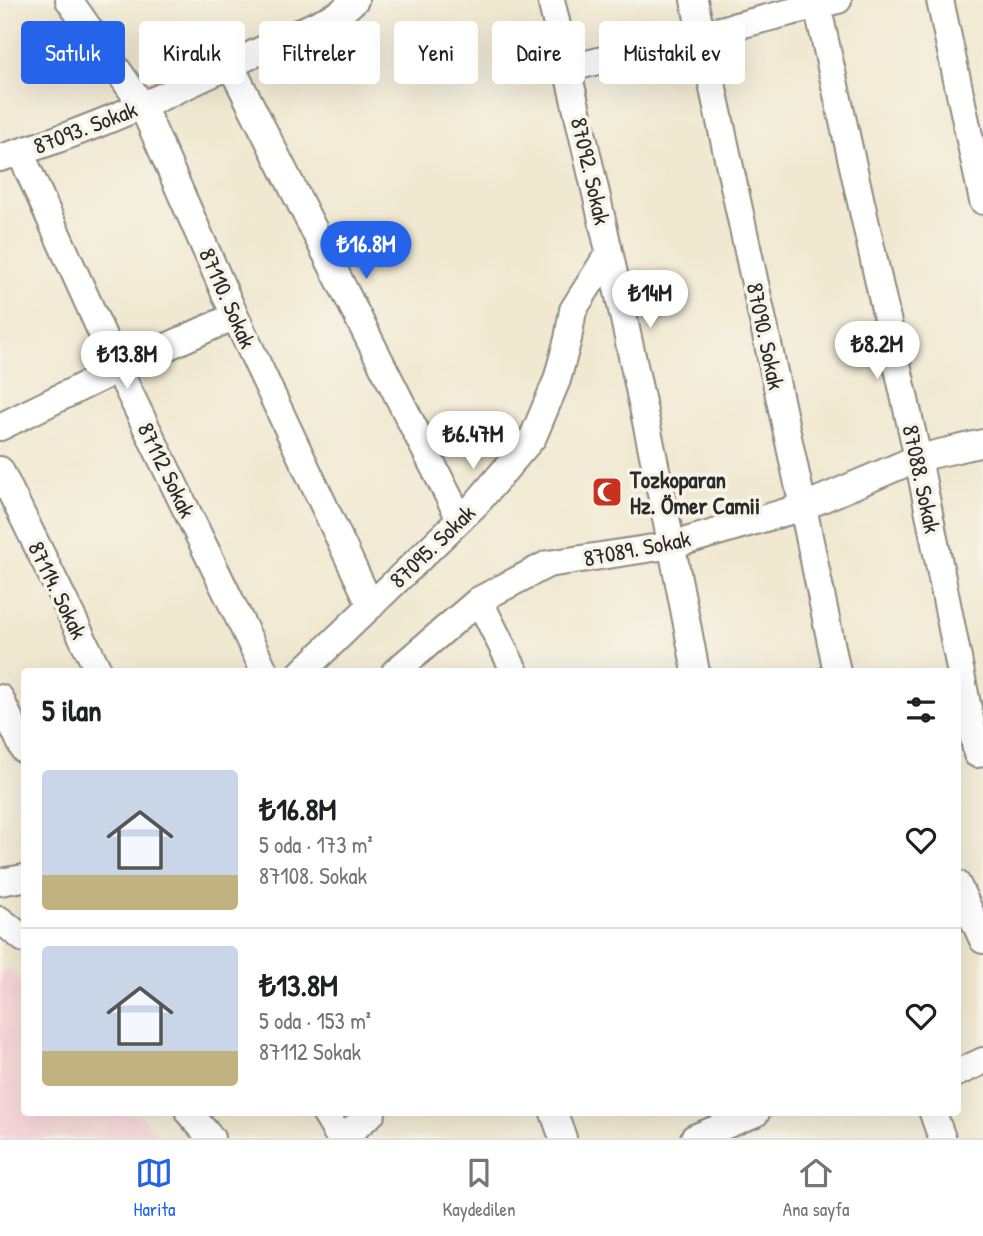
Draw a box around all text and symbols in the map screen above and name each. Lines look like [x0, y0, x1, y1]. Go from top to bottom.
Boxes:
chip: Satılık [21, 21, 125, 84]
chip: Kiralık [139, 21, 245, 84]
chip: Filtreler [259, 21, 380, 84]
chip: Yeni [394, 21, 478, 84]
chip: Daire [492, 21, 585, 84]
chip: Müstakil ev [599, 21, 745, 84]
street label: 87093. Sokak [29, 93, 142, 161]
street label: 87092. Sokak [564, 114, 618, 228]
pin: ₺16.8M [309, 222, 423, 281]
text: ₺16.8M [336, 228, 396, 259]
street label: 87110. Sokak [192, 243, 264, 353]
pin: ₺14M [609, 270, 691, 330]
text: ₺14M [628, 277, 672, 308]
street label: 87090. Sokak [740, 280, 793, 393]
pin: ₺8.2M [828, 322, 926, 381]
text: ₺8.2M [851, 328, 903, 359]
pin: ₺13.8M [70, 332, 184, 391]
text: ₺13.8M [97, 338, 157, 369]
pin: ₺6.47M [416, 412, 530, 471]
street label: 87112 Sokak [131, 417, 203, 523]
text: ₺6.47M [443, 418, 503, 449]
street label: 87088. Sokak [895, 422, 949, 536]
place label: Tozkoparan Hz. Ömer Camii [629, 464, 760, 521]
mosque icon: Tozkoparan Hz. Ömer Camii [590, 475, 624, 509]
street label: 87095. Sokak [382, 497, 482, 595]
street label: 87089. Sokak [581, 522, 694, 574]
street label: 87114. Sokak [21, 536, 95, 644]
text: 5 ilan [42, 690, 102, 730]
icon: filters [902, 691, 940, 729]
text: ₺16.8M [259, 789, 336, 829]
icon: home [98, 798, 182, 882]
icon: heart [902, 821, 940, 859]
text: 5 oda · 173 m² [259, 829, 373, 860]
text: 87108. Sokak [259, 860, 367, 891]
text: ₺13.8M [259, 965, 338, 1005]
icon: home [98, 974, 182, 1058]
icon: heart [902, 997, 940, 1035]
text: 5 oda · 153 m² [259, 1005, 371, 1036]
text: 87112 Sokak [259, 1036, 361, 1067]
tab: Harita [134, 1154, 175, 1222]
tab: Kaydedilen [442, 1154, 516, 1222]
tab: Ana sayfa [783, 1154, 849, 1222]

